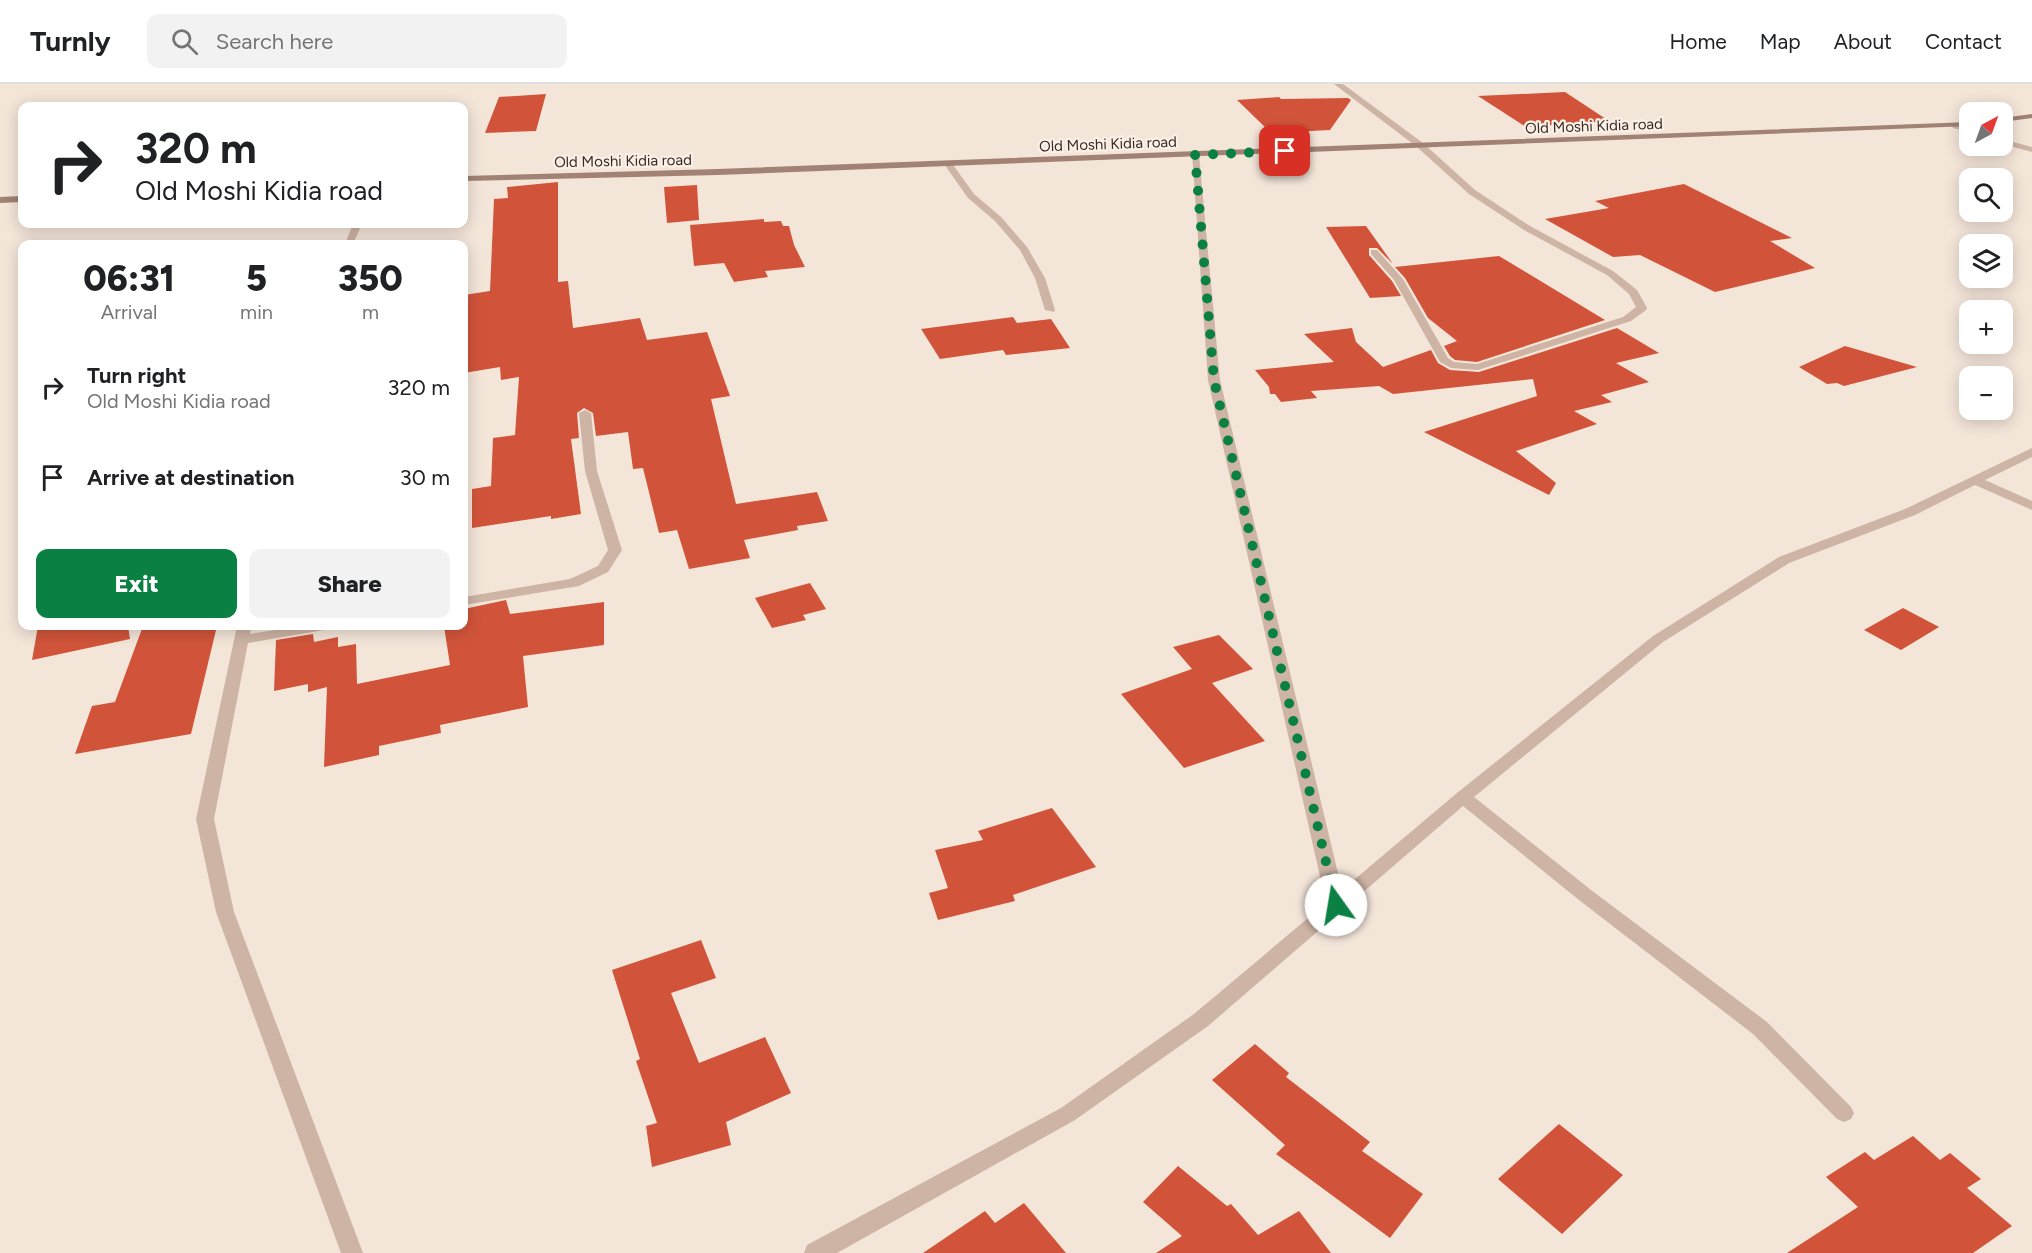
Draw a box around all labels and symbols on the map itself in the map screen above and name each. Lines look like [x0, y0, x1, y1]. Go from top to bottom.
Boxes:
north arrow [1959, 102, 2013, 156]
street label: Old Moshi Kidia road [1525, 115, 1663, 137]
pin [1259, 125, 1310, 176]
street label: Old Moshi Kidia road [1039, 133, 1177, 155]
street label: Old Moshi Kidia road [554, 151, 692, 171]
position arrow [1304, 873, 1368, 937]

